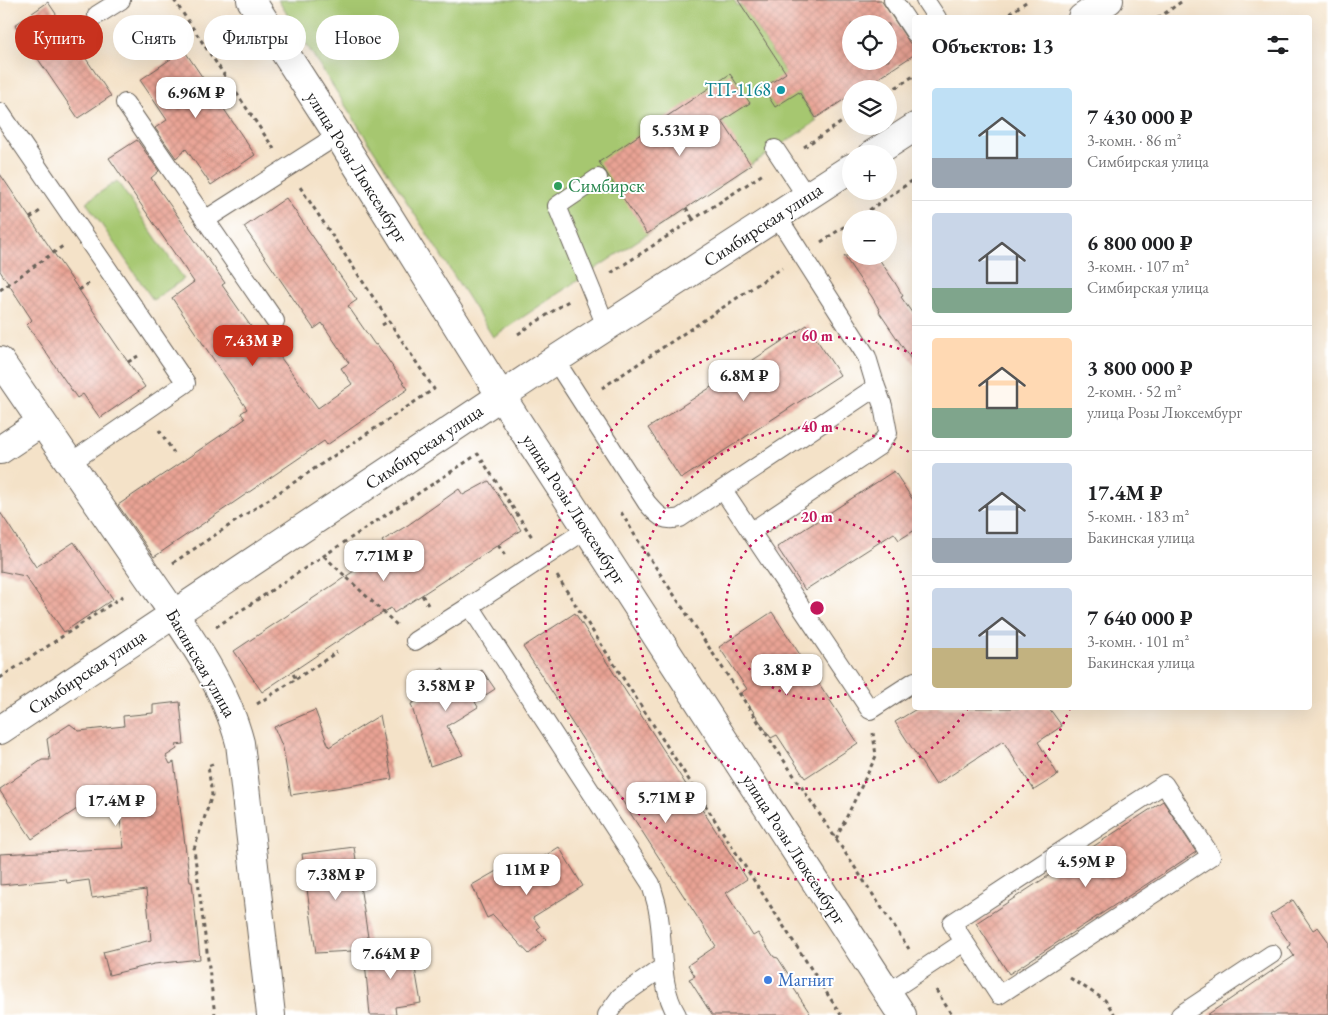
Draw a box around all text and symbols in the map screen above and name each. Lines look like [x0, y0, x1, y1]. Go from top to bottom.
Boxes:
chip: Купить [15, 15, 103, 60]
chip: Снять [113, 15, 194, 60]
chip: Фильтры [204, 15, 306, 60]
chip: Новое [316, 15, 399, 60]
map controls [842, 15, 897, 265]
button: locate [842, 15, 897, 70]
icon: filters [1264, 31, 1292, 59]
text: Объектов: 13 [932, 32, 1054, 59]
pin: 6.96M ₽ [150, 76, 242, 119]
place label: ТП-1168 [705, 78, 771, 101]
button: layers [842, 80, 897, 135]
text: 6.96M ₽ [167, 82, 225, 103]
marker: ТП-1168 [775, 84, 787, 96]
street label: улица Розы Люксембург [301, 87, 414, 247]
text: 7 430 000 ₽ [1087, 103, 1193, 130]
icon: home [972, 108, 1032, 168]
pin: 5.53M ₽ [634, 114, 726, 157]
text: 5.53M ₽ [651, 120, 709, 141]
text: 3-комн. · 86 m² [1087, 130, 1182, 151]
button: + [842, 145, 897, 200]
text: Симбирская улица [1087, 151, 1209, 172]
place label: Симбирск [568, 174, 645, 197]
street label: Симбирская улица [699, 177, 827, 272]
marker: Симбирск [552, 180, 564, 192]
button: − [842, 210, 897, 265]
text: 6 800 000 ₽ [1087, 229, 1193, 256]
icon: home [972, 233, 1032, 293]
text: 3-комн. · 107 m² [1087, 256, 1189, 277]
text: Симбирская улица [1087, 277, 1209, 298]
pin: 7.43M ₽ [207, 324, 299, 367]
text: 60 m [801, 326, 833, 345]
text: 7.43M ₽ [224, 330, 282, 351]
text: 3 800 000 ₽ [1087, 354, 1193, 381]
icon: home [972, 358, 1032, 418]
pin: 6.8M ₽ [703, 360, 785, 402]
text: 6.8M ₽ [719, 365, 769, 386]
text: 2-комн. · 52 m² [1087, 381, 1182, 402]
street label: Симбирская улица [360, 398, 488, 494]
text: улица Розы Люксембург [1087, 402, 1242, 423]
text: 40 m [801, 417, 833, 436]
street label: улица Розы Люксембург [517, 429, 632, 589]
text: 17.4M ₽ [1087, 479, 1163, 506]
icon: home [972, 483, 1032, 543]
text: 5-комн. · 183 m² [1087, 506, 1189, 527]
text: 20 m [801, 507, 833, 526]
text: Бакинская улица [1087, 527, 1195, 548]
pin: 7.71M ₽ [338, 540, 430, 582]
text: 7.71M ₽ [355, 545, 413, 566]
centre of rings [808, 599, 826, 617]
street label: Бакинская улица [161, 604, 242, 722]
text: 7 640 000 ₽ [1087, 604, 1193, 631]
icon: home [972, 608, 1032, 668]
street label: Симбирская улица [23, 623, 151, 719]
text: 3-комн. · 101 m² [1087, 631, 1189, 652]
text: Бакинская улица [1087, 652, 1195, 673]
pin: 3.8M ₽ [746, 654, 828, 696]
text: 3.8M ₽ [762, 659, 812, 680]
pin: 3.58M ₽ [400, 670, 492, 712]
text: 3.58M ₽ [417, 675, 475, 696]
street label: улица Розы Люксембург [737, 769, 852, 929]
pin: 5.71M ₽ [620, 782, 712, 824]
pin: 17.4M ₽ [70, 784, 162, 827]
text: 5.71M ₽ [637, 787, 695, 808]
text: 17.4M ₽ [87, 790, 145, 811]
pin: 4.59M ₽ [1040, 846, 1132, 888]
text: 4.59M ₽ [1057, 851, 1115, 872]
pin: 11M ₽ [492, 854, 562, 896]
pin: 7.38M ₽ [290, 858, 382, 901]
text: 11M ₽ [504, 859, 550, 880]
text: 7.38M ₽ [307, 864, 365, 885]
pin: 7.64M ₽ [345, 938, 437, 980]
text: 7.64M ₽ [362, 943, 420, 964]
place label: Магнит [778, 968, 834, 991]
marker: Магнит [762, 974, 774, 986]

